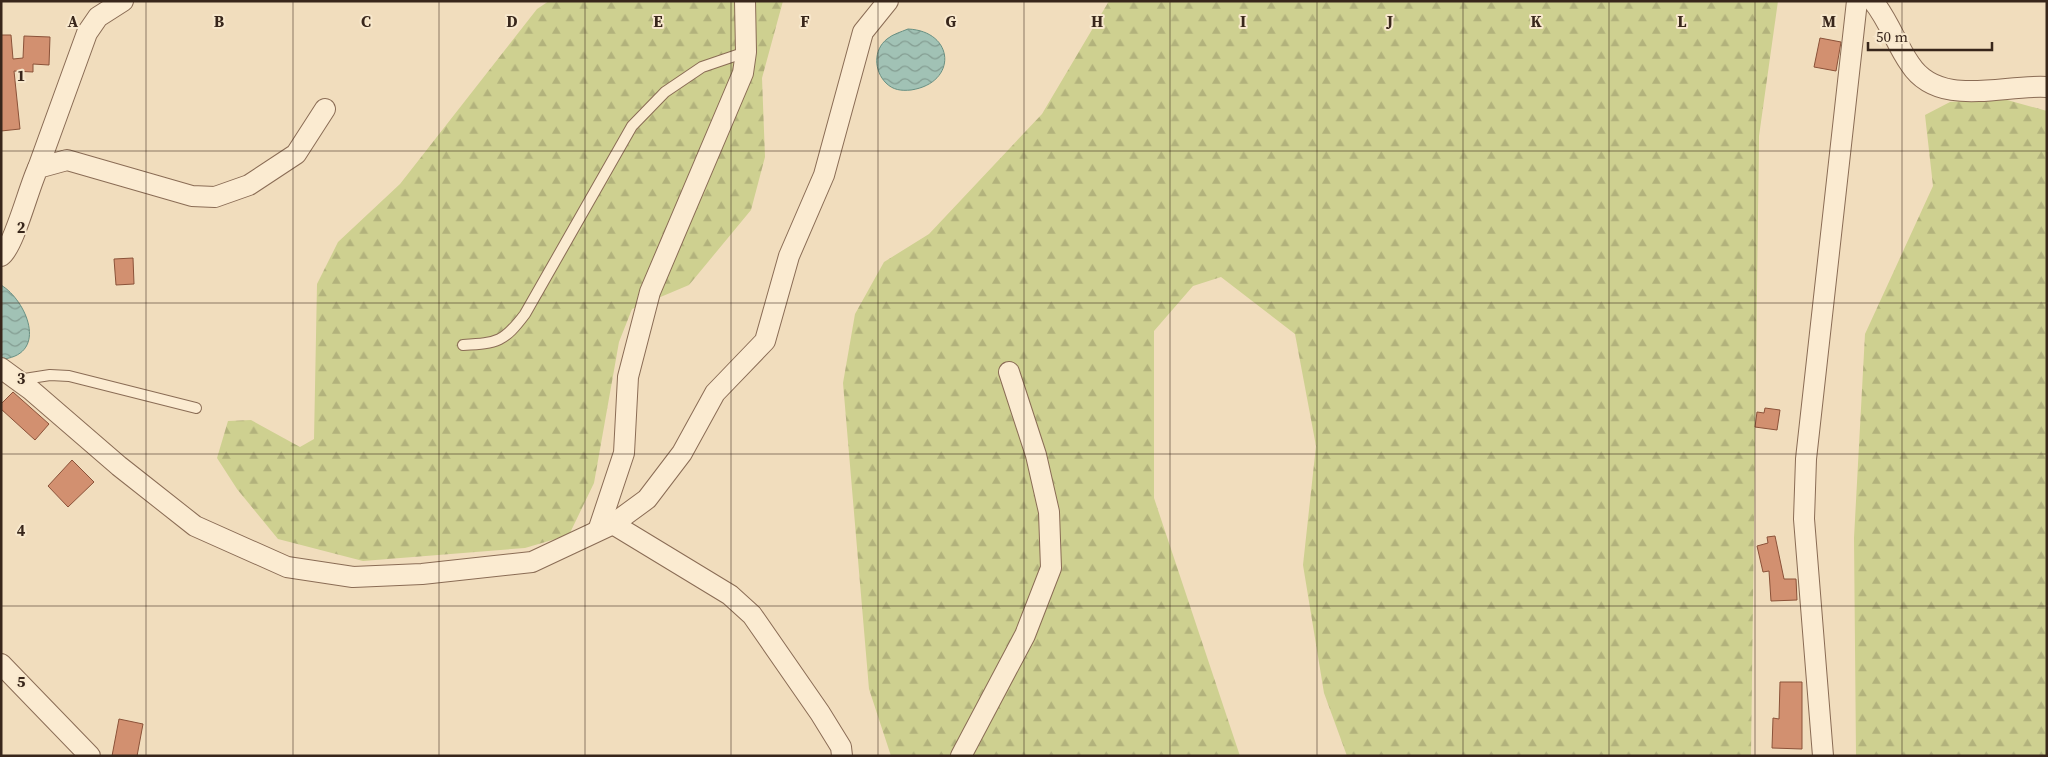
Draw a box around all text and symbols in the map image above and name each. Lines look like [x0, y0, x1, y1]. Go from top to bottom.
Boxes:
text: A [68, 10, 79, 32]
text: B [214, 10, 225, 32]
text: C [361, 10, 371, 32]
text: D [506, 10, 518, 32]
text: E [653, 10, 663, 32]
text: F [800, 10, 810, 32]
text: G [946, 10, 957, 32]
text: H [1091, 10, 1103, 32]
text: I [1240, 10, 1246, 32]
text: J [1386, 10, 1393, 32]
text: K [1530, 10, 1542, 32]
text: L [1677, 10, 1687, 32]
text: M [1822, 10, 1836, 32]
scale bar [1868, 20, 1992, 52]
text: 50 m [1876, 26, 1908, 47]
text: 1 [17, 64, 25, 86]
text: 2 [17, 216, 26, 238]
text: 3 [17, 367, 26, 389]
text: 4 [17, 519, 26, 541]
text: 5 [17, 670, 26, 692]

